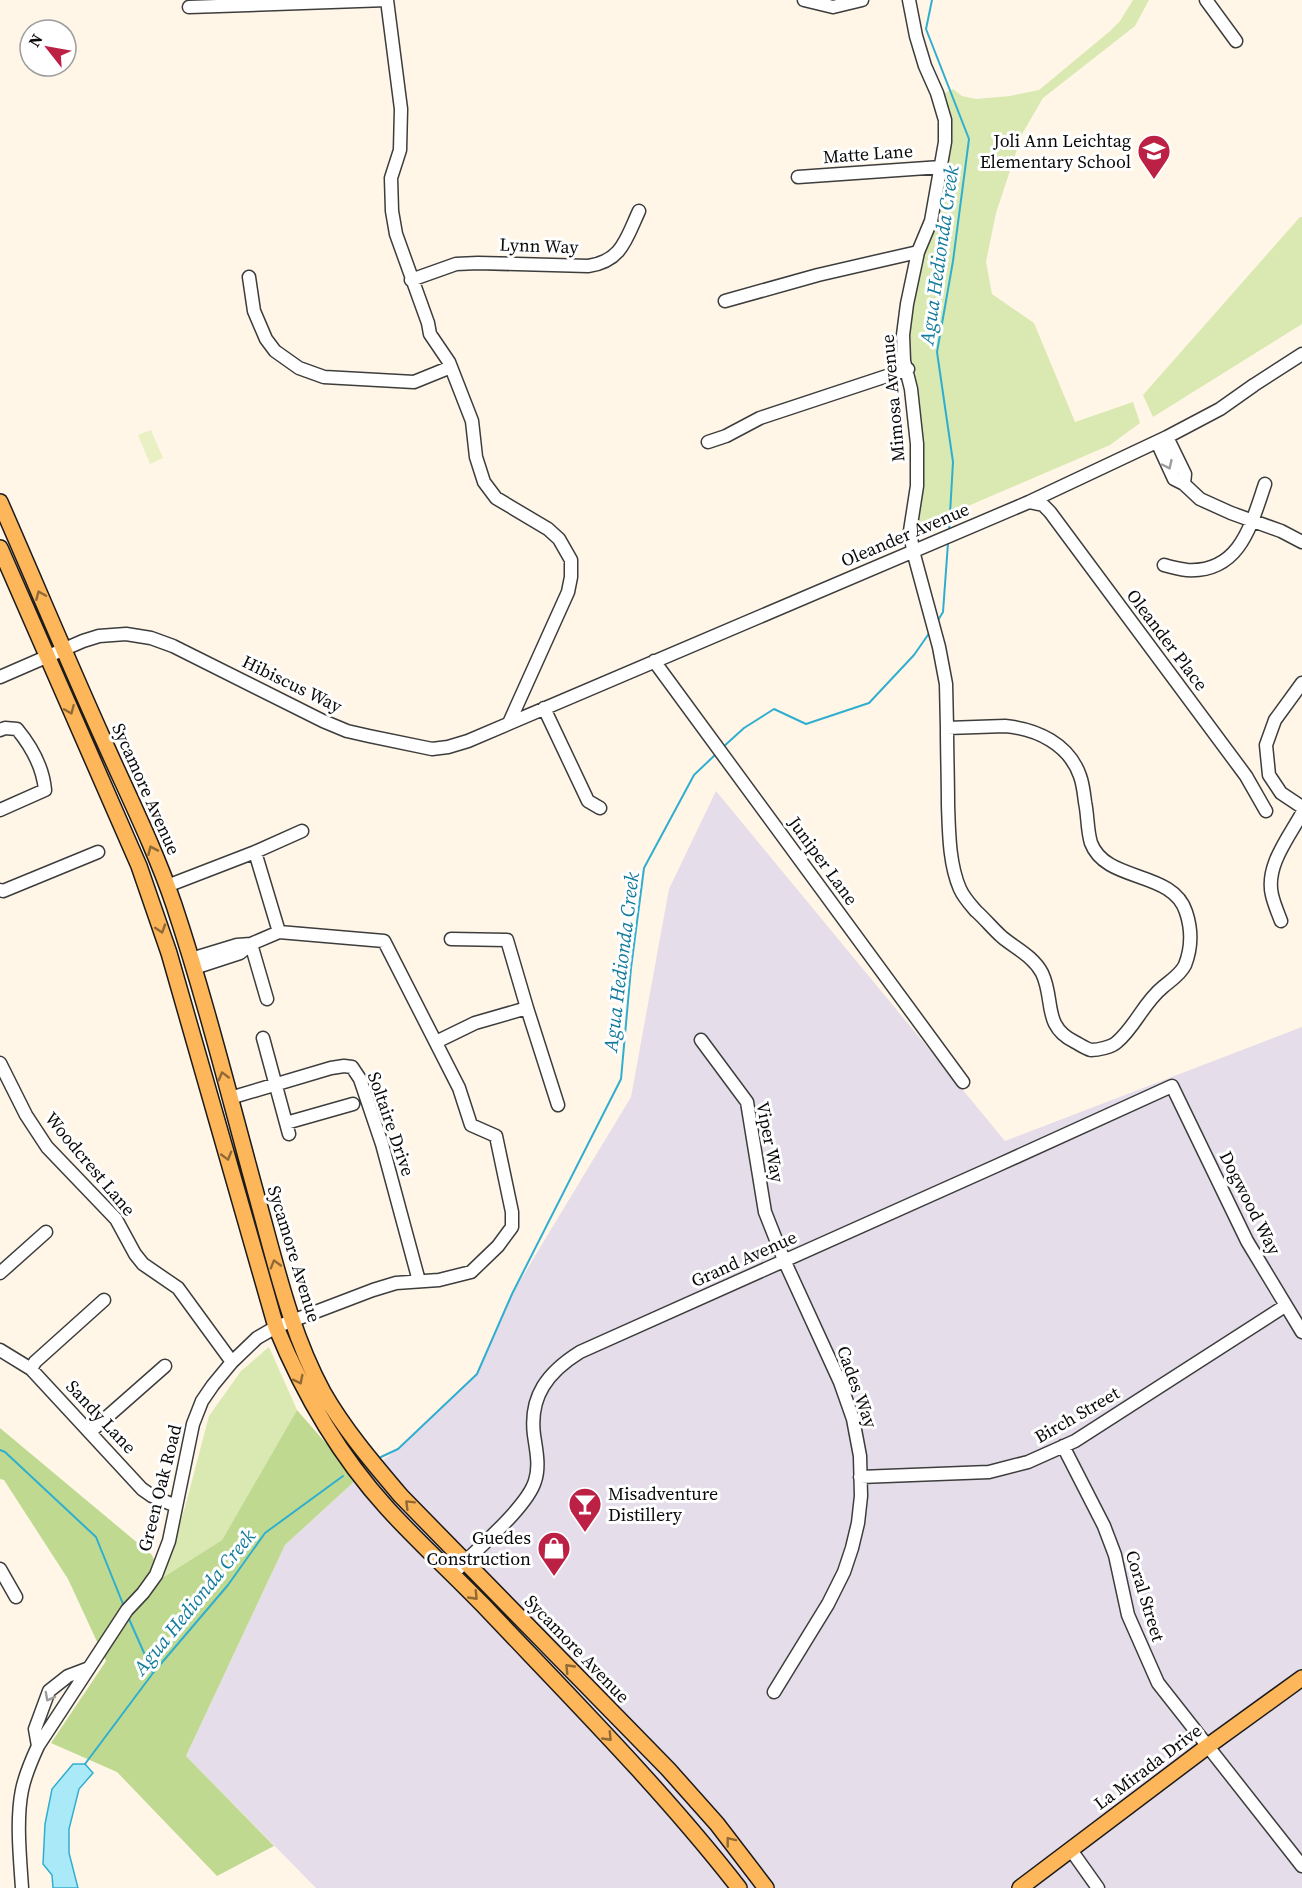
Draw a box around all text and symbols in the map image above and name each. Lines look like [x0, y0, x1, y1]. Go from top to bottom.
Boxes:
north arrow [18, 18, 78, 78]
text: N [23, 29, 48, 51]
place label: Joli Ann Leichtag Elementary School [980, 128, 1131, 174]
school or university icon: Joli Ann Leichtag Elementary School [1136, 133, 1172, 180]
street label: Matte Lane [822, 138, 914, 169]
water label: Agua Hedionda Creek [912, 163, 966, 347]
street label: Lynn Way [499, 232, 580, 259]
street label: Mimosa Avenue [874, 333, 911, 463]
one-way arrow [1160, 459, 1172, 470]
street label: Oleander Avenue [837, 496, 973, 573]
street label: Oleander Place [1121, 584, 1214, 696]
one-way arrow [35, 591, 47, 602]
street label: Hibiscus Way [238, 649, 347, 719]
one-way arrow [62, 704, 74, 715]
street label: Sycamore Avenue [106, 719, 187, 859]
street label: Juniper Lane [782, 810, 864, 910]
one-way arrow [147, 845, 159, 856]
water label: Agua Hedionda Creek [596, 870, 646, 1054]
one-way arrow [154, 923, 166, 934]
street label: Soltaire Drive [362, 1068, 421, 1179]
one-way arrow [218, 1071, 230, 1081]
street label: Viper Way [750, 1099, 791, 1185]
street label: Woodcrest Lane [39, 1106, 141, 1221]
street label: Dogwood Way [1214, 1147, 1288, 1260]
one-way arrow [220, 1150, 232, 1161]
street label: Sycamore Avenue [262, 1183, 327, 1325]
street label: Grand Avenue [687, 1224, 801, 1293]
one-way arrow [270, 1259, 282, 1269]
street label: Cades Way [831, 1342, 884, 1432]
street label: Sandy Lane [61, 1374, 142, 1459]
one-way arrow [292, 1374, 303, 1385]
street label: Birch Street [1030, 1380, 1124, 1449]
street label: Green Oak Road [132, 1422, 187, 1554]
place label: Misadventure Distillery [608, 1481, 718, 1527]
bar icon: Misadventure Distillery [567, 1486, 603, 1533]
one-way arrow [406, 1501, 417, 1512]
water label: Agua Hedionda Creek [126, 1523, 262, 1682]
place label: Guedes Construction [426, 1525, 531, 1571]
shop icon: Guedes Construction [536, 1530, 572, 1577]
street label: Coral Street [1120, 1547, 1171, 1645]
one-way arrow [467, 1589, 478, 1599]
street label: Sycamore Avenue [519, 1589, 636, 1708]
one-way arrow [565, 1664, 576, 1675]
one-way arrow [44, 1691, 56, 1702]
street label: La Mirada Drive [1089, 1718, 1207, 1815]
one-way arrow [601, 1730, 612, 1741]
one-way arrow [727, 1837, 738, 1848]

